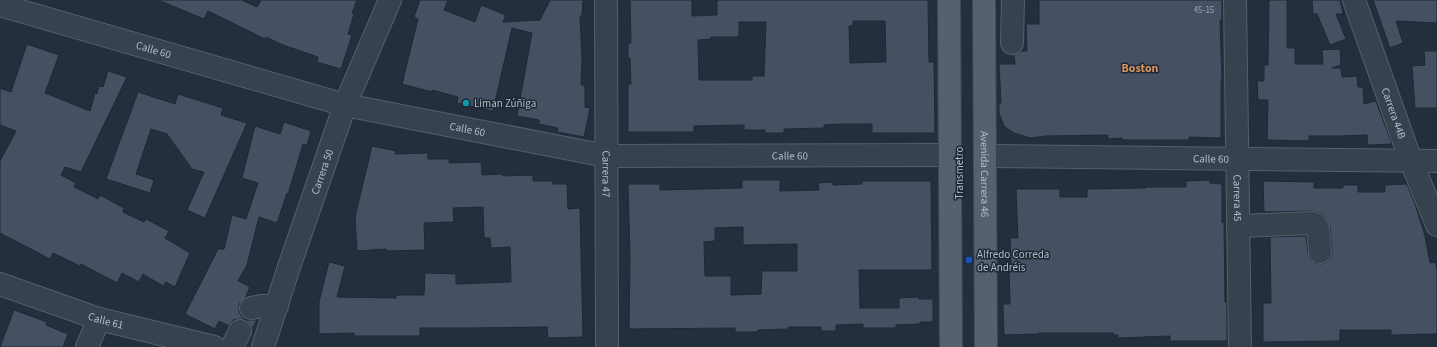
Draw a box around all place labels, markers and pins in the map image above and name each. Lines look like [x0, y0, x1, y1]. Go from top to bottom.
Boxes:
place label: Liman Zúñiga [474, 96, 536, 111]
marker: Liman Zúñiga [461, 98, 471, 108]
place label: Alfredo Correda de Andréis [977, 247, 1049, 275]
marker: Alfredo Correda de Andréis [964, 255, 974, 265]

